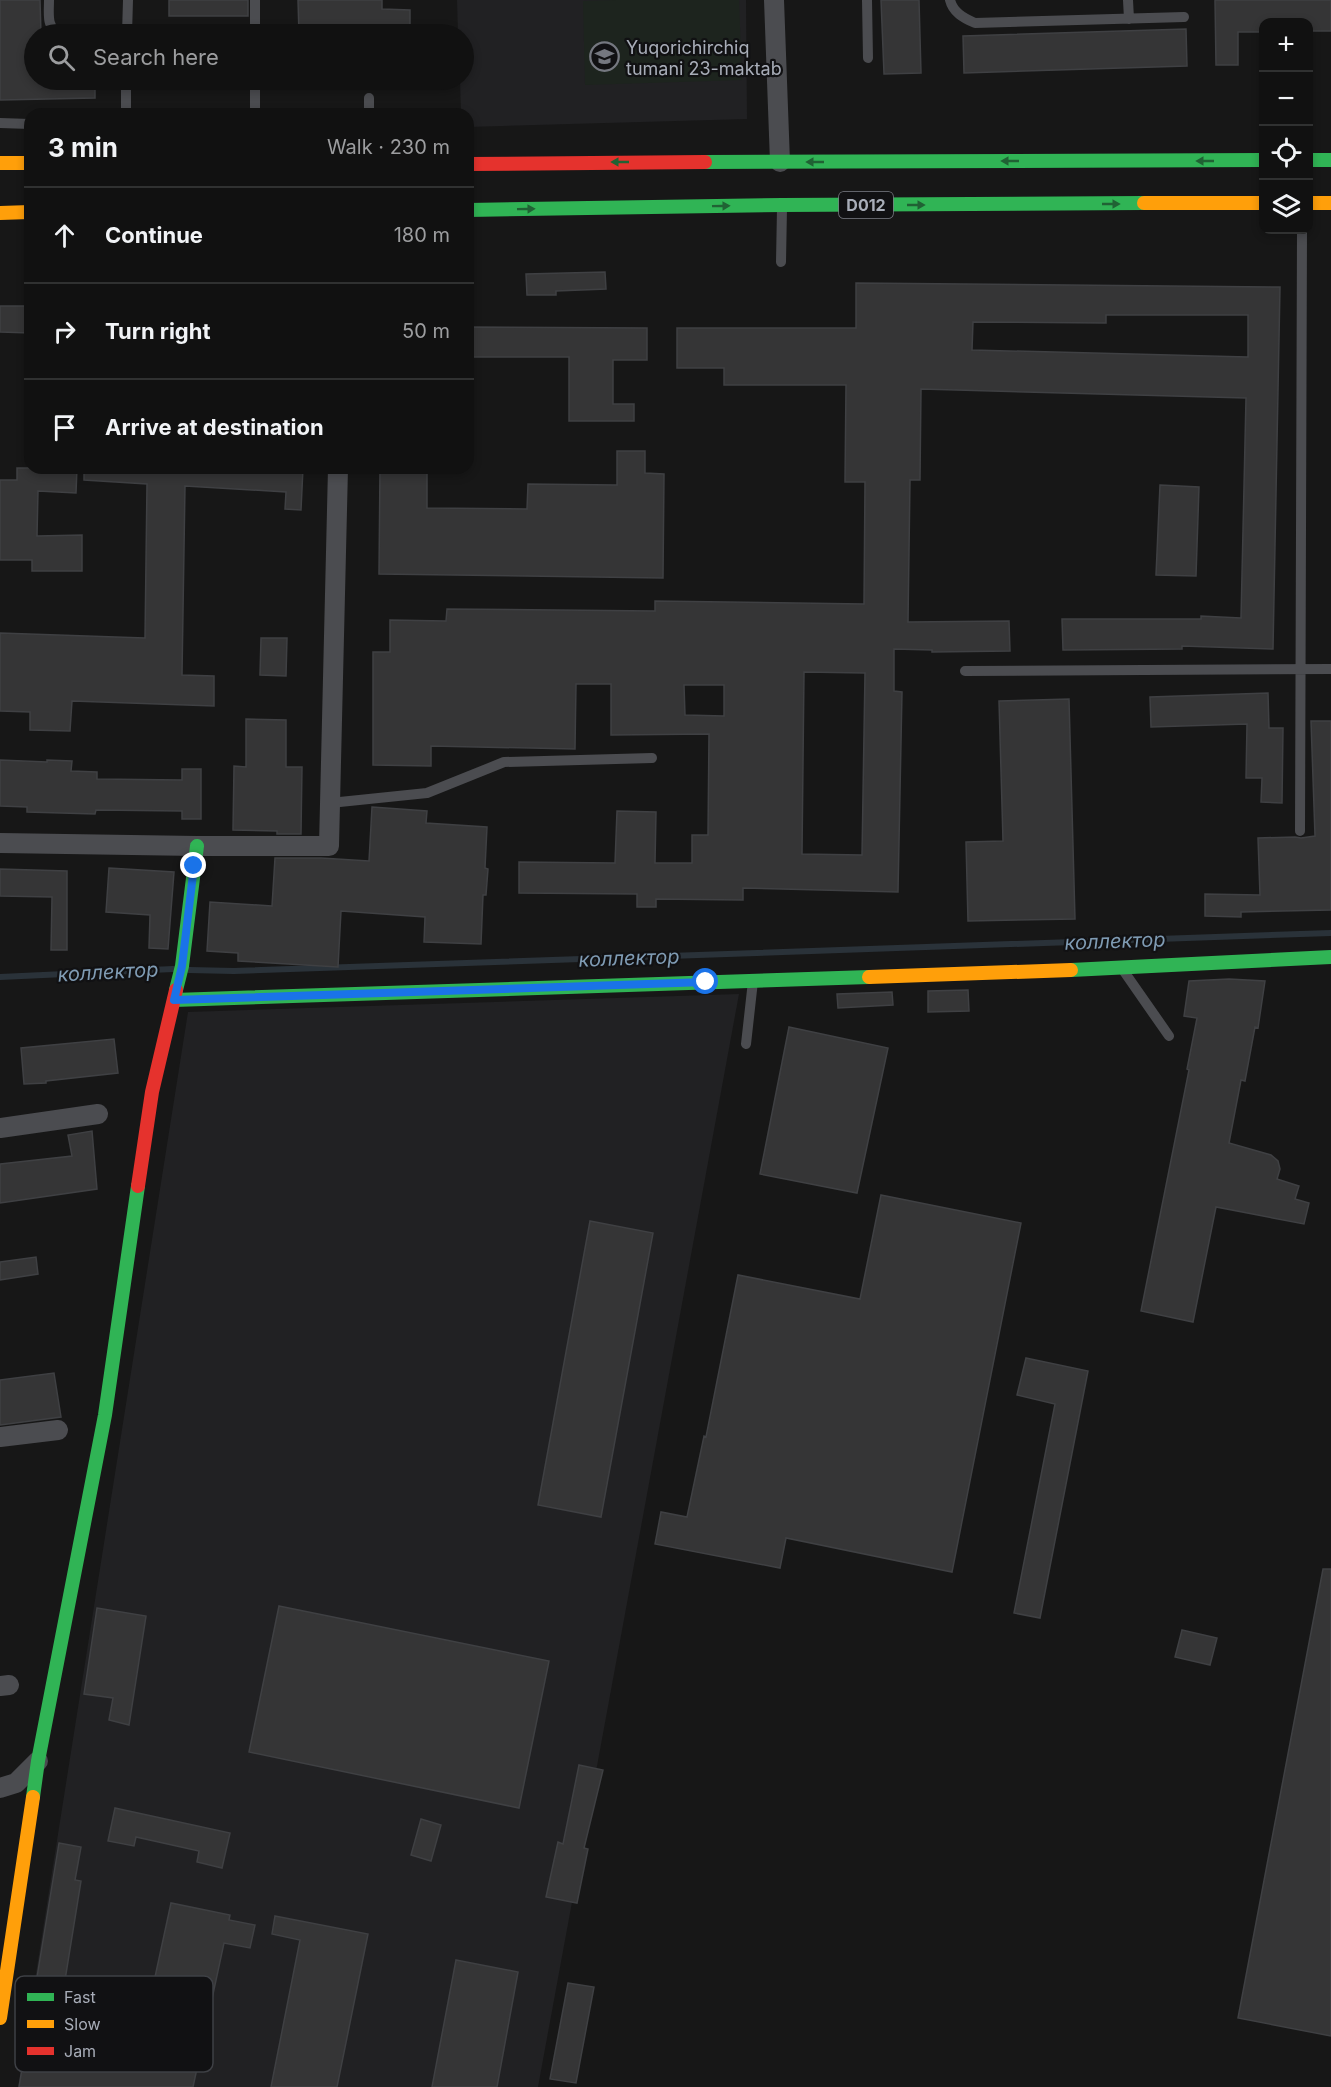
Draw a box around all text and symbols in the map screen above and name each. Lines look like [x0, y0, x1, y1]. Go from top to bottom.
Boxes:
map controls [1259, 18, 1313, 234]
button: + [1259, 18, 1313, 72]
search box [24, 24, 474, 90]
place label: Yuqorichirchiq tumani 23-maktab [626, 37, 782, 79]
icon: search [45, 41, 78, 74]
school or university icon: Yuqorichirchiq tumani 23-maktab [589, 41, 621, 73]
text: Search here [93, 44, 219, 70]
button: − [1259, 72, 1313, 126]
button: locate [1259, 126, 1313, 180]
text: 3 min [48, 132, 118, 163]
text: Walk · 230 m [327, 135, 450, 159]
one-way arrow [1196, 156, 1215, 166]
one-way arrow [611, 157, 630, 167]
one-way arrow [806, 157, 825, 167]
one-way arrow [1001, 157, 1020, 166]
button: layers [1259, 180, 1313, 234]
road number: D012 [839, 192, 893, 218]
one-way arrow [1102, 199, 1121, 209]
one-way arrow [907, 200, 926, 210]
one-way arrow [712, 201, 731, 211]
one-way arrow [517, 204, 536, 214]
icon: ahead [48, 219, 81, 252]
text: Continue [105, 222, 203, 248]
text: 180 m [394, 223, 450, 247]
icon: right [48, 315, 81, 348]
text: Turn right [105, 318, 211, 344]
text: 50 m [402, 319, 450, 343]
icon: arrive [48, 411, 81, 444]
text: Arrive at destination [105, 414, 324, 440]
route end [180, 852, 206, 878]
water label: коллектор [1064, 927, 1166, 955]
water label: коллектор [578, 944, 680, 972]
water label: коллектор [57, 957, 159, 987]
route start [692, 968, 718, 994]
legend [15, 1976, 213, 2072]
text: Fast [64, 1987, 96, 2007]
text: Slow [64, 2014, 101, 2034]
text: Jam [64, 2041, 96, 2061]

